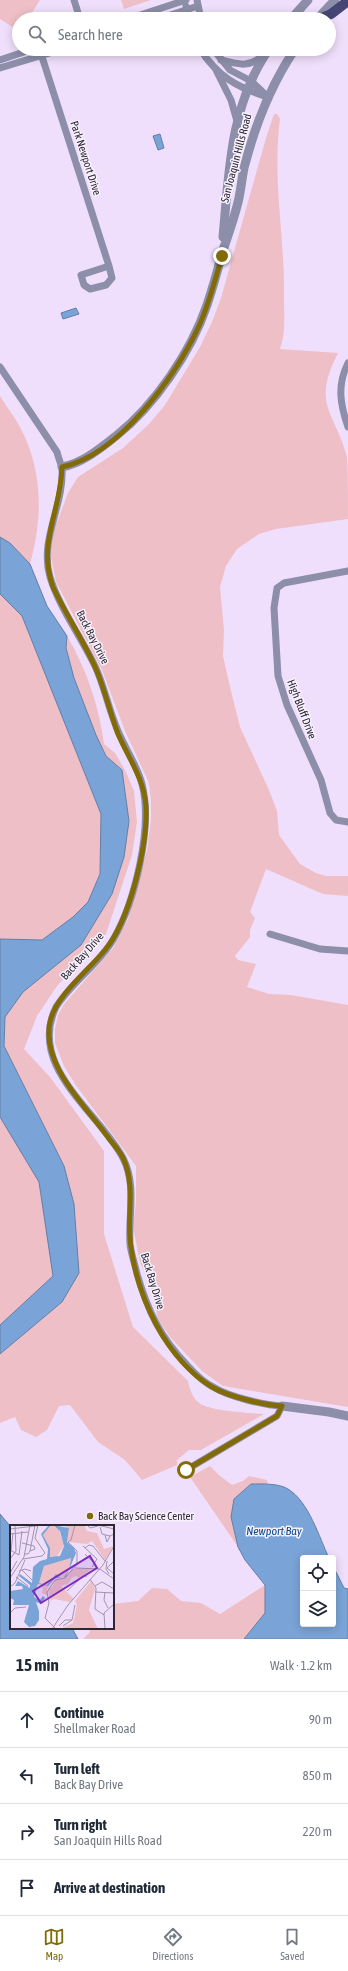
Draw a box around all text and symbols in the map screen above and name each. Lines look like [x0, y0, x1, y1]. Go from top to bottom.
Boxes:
search box [12, 12, 336, 56]
icon: search [26, 23, 48, 45]
text: Search here [58, 26, 123, 43]
street label: San Joaquin Hills Road [218, 112, 254, 204]
street label: Park Newport Drive [68, 119, 104, 197]
route end [213, 247, 231, 265]
street label: Back Bay Drive [74, 608, 112, 666]
street label: High Bluff Drive [285, 678, 319, 740]
street label: Back Bay Drive [58, 930, 106, 982]
street label: Back Bay Drive [139, 1251, 167, 1311]
route start [177, 1461, 195, 1479]
place label: Back Bay Science Center [98, 1510, 195, 1522]
marker: Back Bay Science Center [85, 1511, 95, 1521]
water label: Newport Bay [246, 1524, 302, 1538]
inset map [10, 1525, 114, 1629]
map controls [300, 1555, 336, 1627]
button: locate [300, 1555, 336, 1591]
button: layers [300, 1591, 336, 1627]
text: 15 min [16, 1655, 59, 1675]
text: Walk · 1.2 km [270, 1658, 332, 1673]
text: Continue [54, 1704, 104, 1721]
icon: ahead [16, 1709, 38, 1731]
text: 90 m [309, 1712, 332, 1727]
text: Shellmaker Road [54, 1721, 136, 1736]
text: Turn left [54, 1760, 100, 1777]
icon: left [16, 1765, 38, 1787]
text: 850 m [303, 1768, 332, 1783]
text: Back Bay Drive [54, 1777, 123, 1792]
text: Turn right [54, 1816, 107, 1833]
icon: right [16, 1821, 38, 1843]
text: 220 m [303, 1824, 332, 1839]
text: San Joaquin Hills Road [54, 1833, 162, 1848]
icon: arrive [16, 1877, 38, 1899]
text: Arrive at destination [54, 1879, 165, 1896]
tab: Map [43, 1926, 65, 1962]
tab: Directions [152, 1926, 193, 1962]
tab: Saved [280, 1926, 305, 1962]

